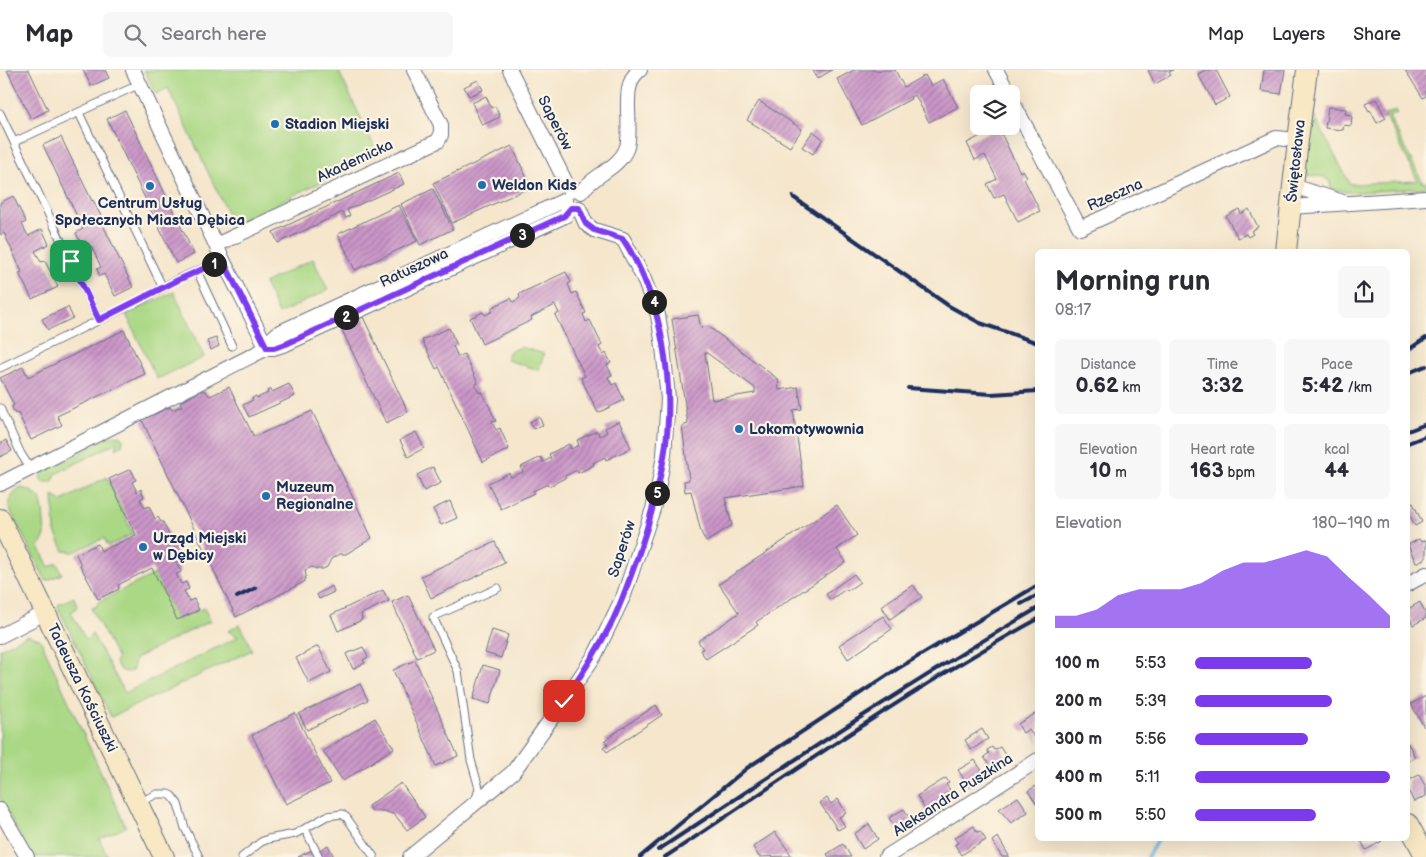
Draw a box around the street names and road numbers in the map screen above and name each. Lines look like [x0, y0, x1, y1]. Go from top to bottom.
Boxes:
street label: Saperów [533, 92, 577, 154]
street label: Świętosława [1282, 119, 1310, 203]
street label: Akademicka [314, 135, 396, 187]
street label: Rzeczna [1084, 174, 1146, 216]
street label: Ratuszowa [377, 244, 451, 292]
street label: Saperów [604, 518, 640, 580]
street label: Tadeusza Kościuszki [43, 621, 121, 755]
street label: Aleksandra Puszkina [889, 749, 1017, 841]

